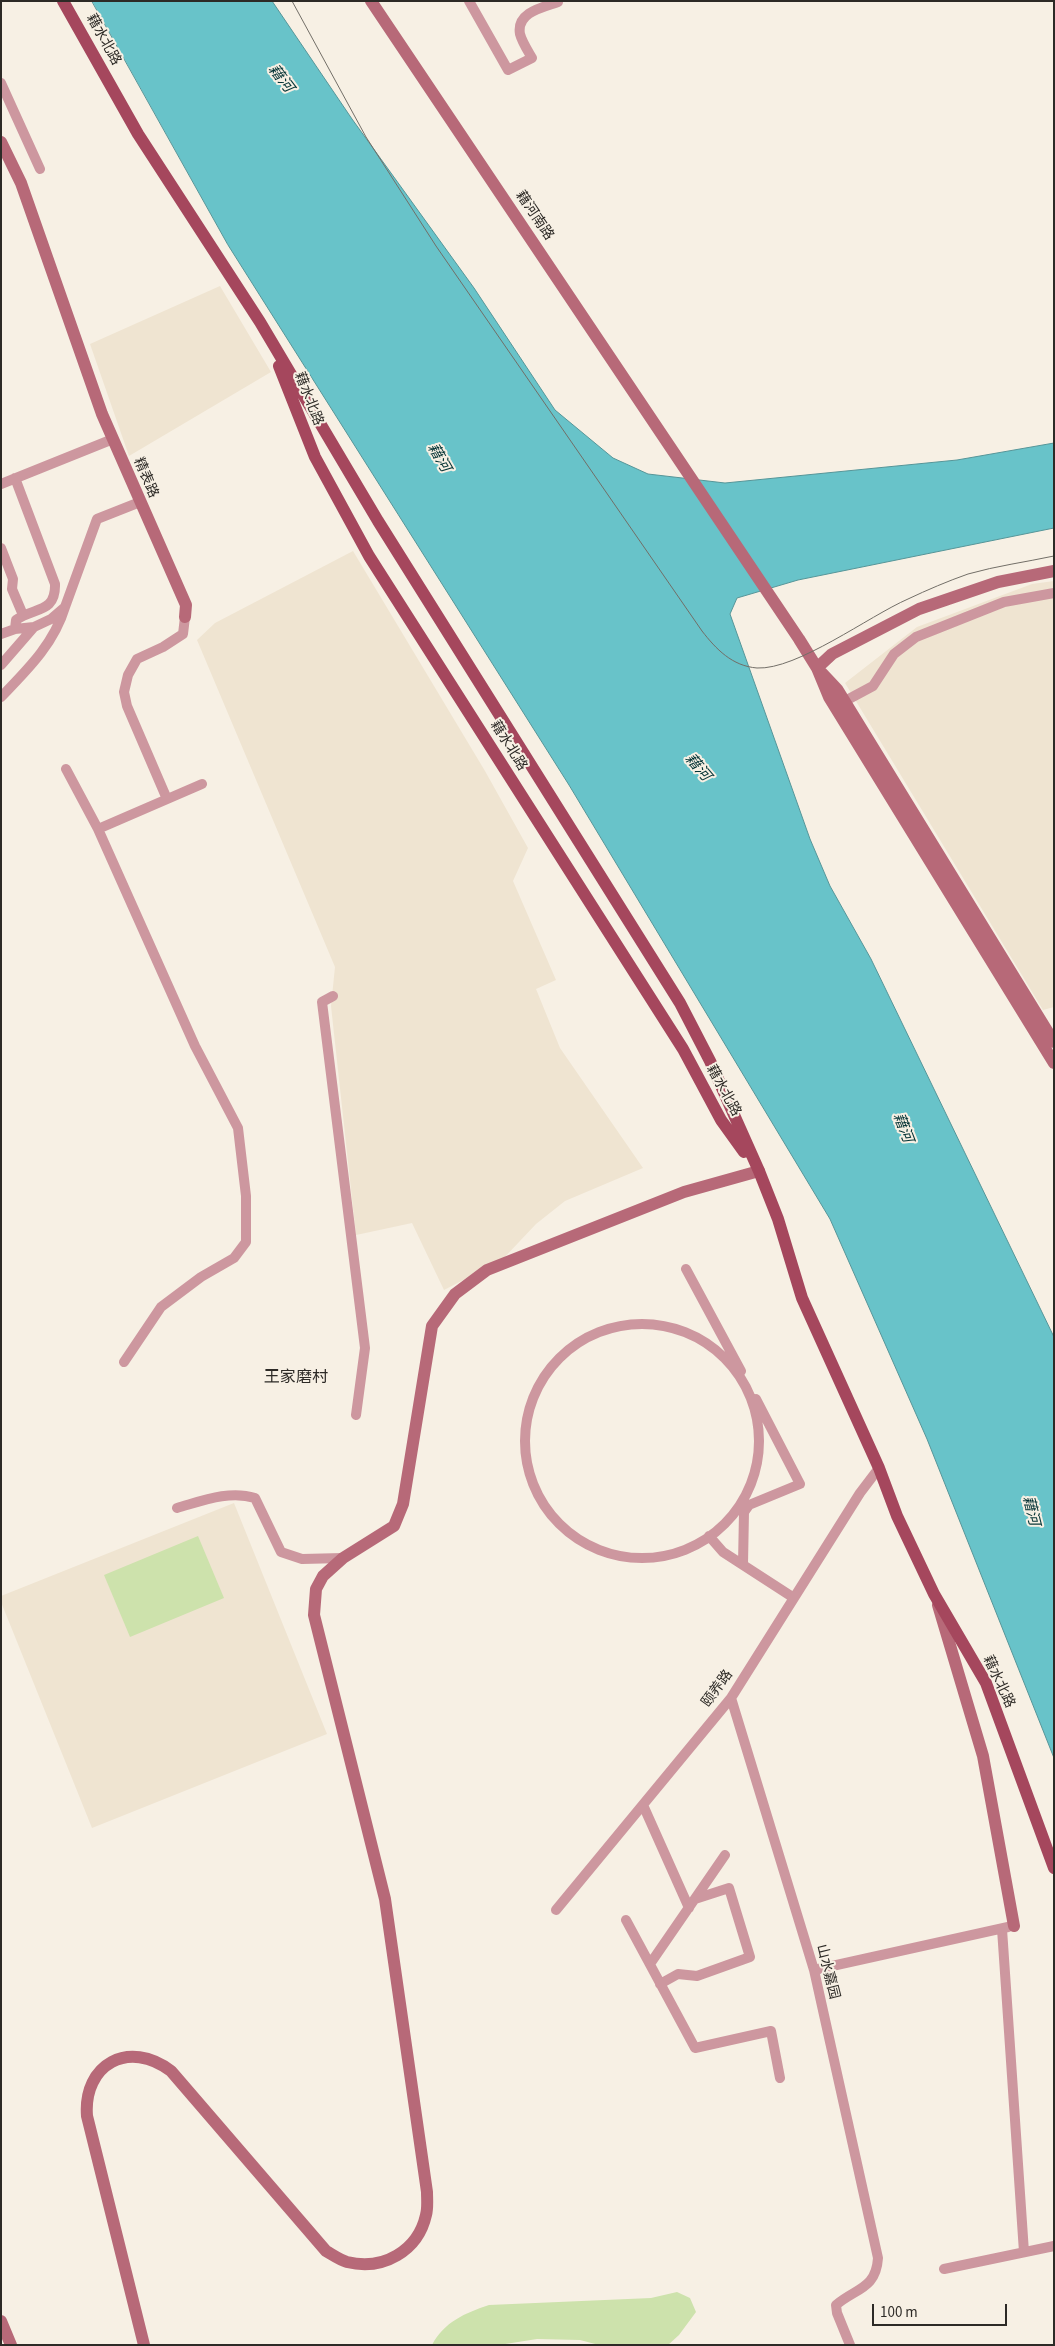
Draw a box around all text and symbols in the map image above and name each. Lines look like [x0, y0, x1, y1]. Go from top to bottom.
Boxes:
street label: 藉水北路 [82, 11, 124, 69]
water label: 藉河 [264, 62, 296, 96]
street label: 藉河南路 [511, 188, 557, 244]
street label: 藉水北路 [290, 370, 326, 428]
water label: 藉河 [423, 441, 453, 475]
street label: 精表路 [129, 455, 161, 501]
street label: 藉水北路 [486, 718, 530, 774]
water label: 藉河 [680, 751, 714, 785]
street label: 藉水北路 [702, 1062, 744, 1120]
water label: 藉河 [888, 1111, 916, 1145]
district label: 王家磨村 [264, 1368, 328, 1388]
water label: 藉河 [1018, 1494, 1042, 1528]
street label: 藉水北路 [979, 1653, 1017, 1711]
street label: 颐养路 [699, 1667, 737, 1711]
street label: 山水嘉园 [812, 1943, 842, 2001]
scale bar [875, 2294, 1010, 2326]
text: 100 m [880, 2302, 918, 2323]

